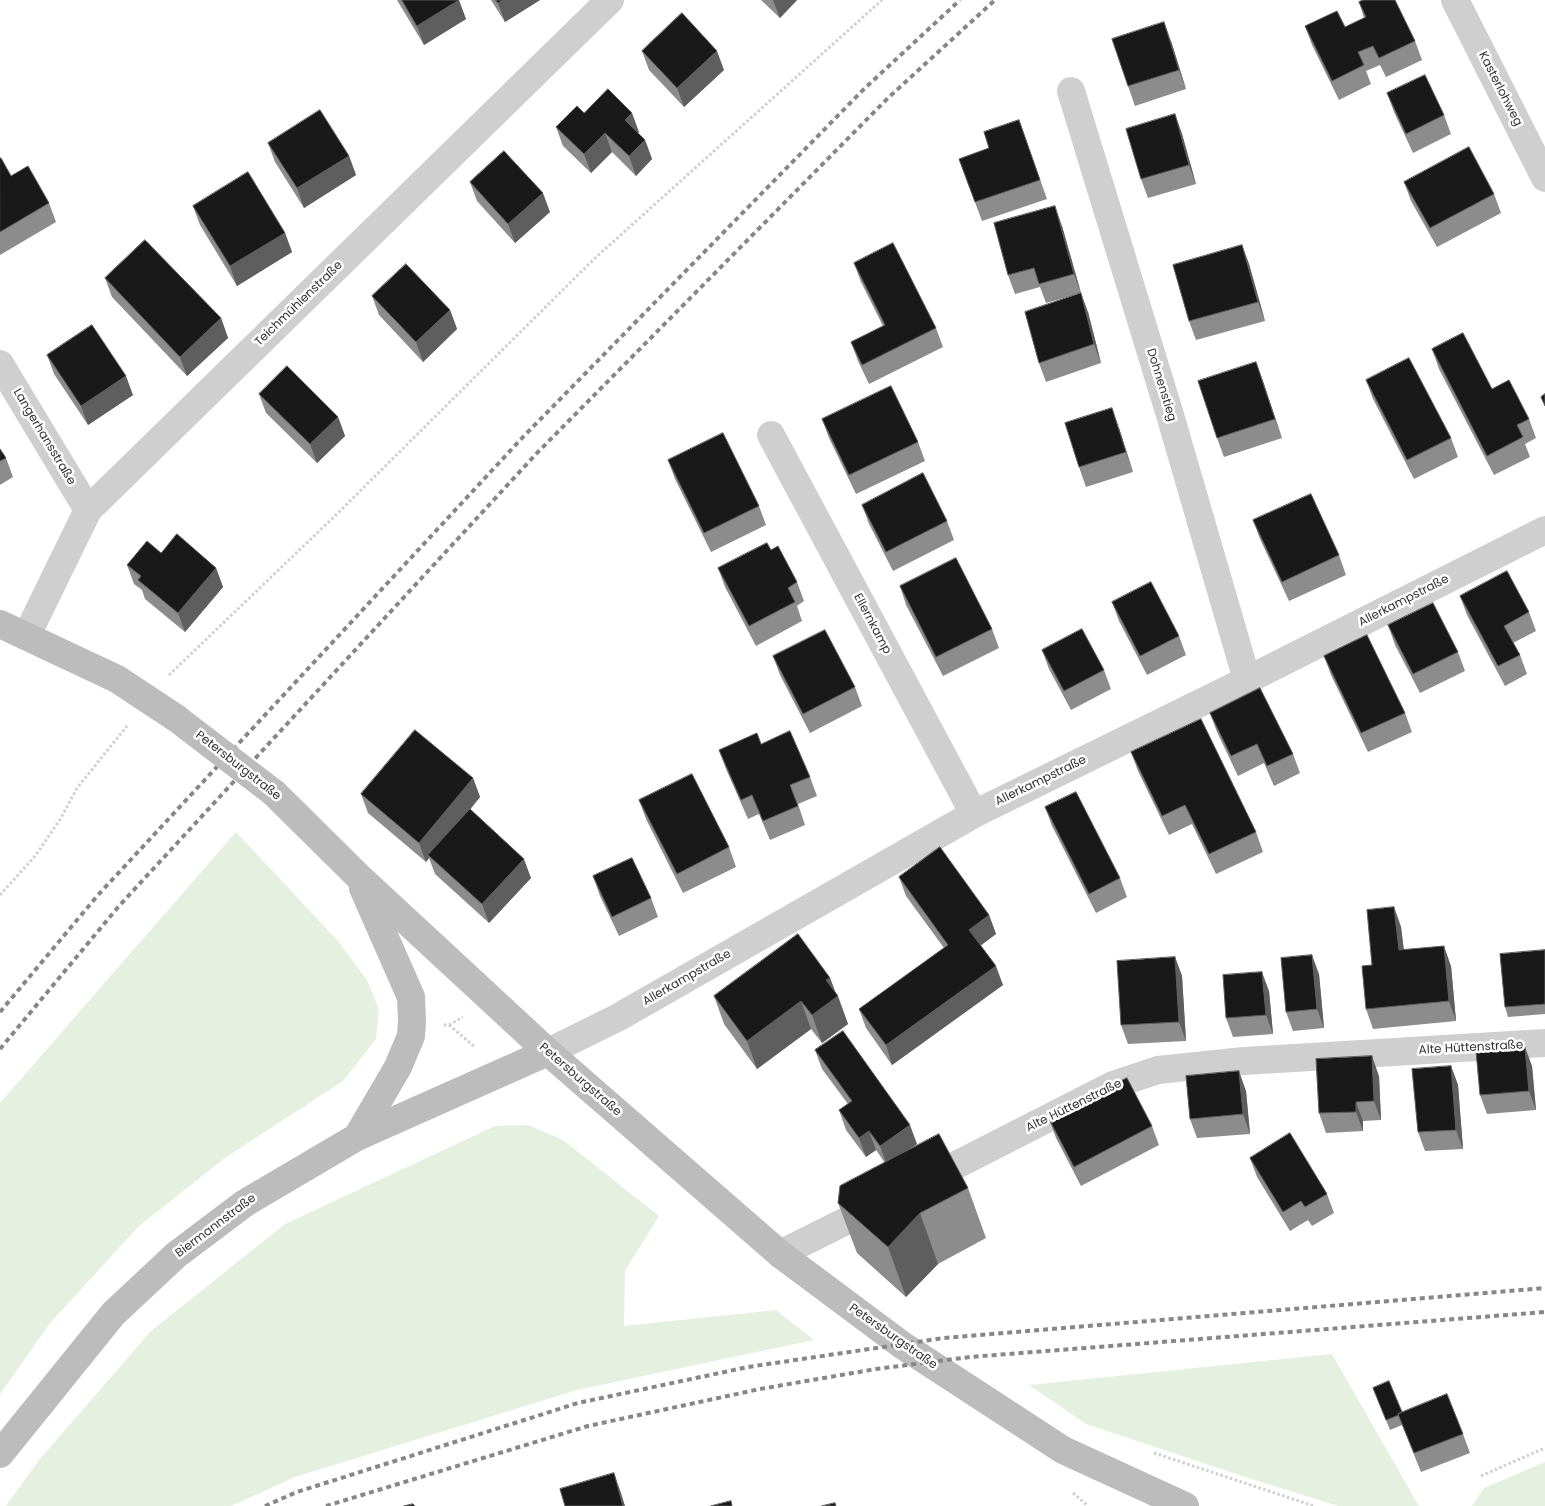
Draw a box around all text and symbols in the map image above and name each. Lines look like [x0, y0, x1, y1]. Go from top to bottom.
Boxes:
street label: Kasterlohweg [1475, 49, 1525, 129]
street label: Teichmühlenstraße [252, 258, 346, 350]
street label: Dohnenstieg [1143, 347, 1179, 423]
street label: Langerhansstraße [10, 386, 78, 488]
street label: Allerkampstraße [1356, 572, 1452, 630]
street label: Ellernkamp [850, 591, 894, 657]
street label: Petersburgstraße [193, 728, 283, 804]
street label: Allerkampstraße [993, 753, 1089, 809]
street label: Allerkampstraße [640, 947, 734, 1009]
street label: Alte Hüttenstraße [1418, 1038, 1524, 1058]
street label: Petersburgstraße [536, 1040, 624, 1120]
street label: Alte Hüttenstraße [1024, 1077, 1124, 1135]
street label: Biermannstraße [173, 1191, 259, 1261]
street label: Petersburgstraße [846, 1301, 940, 1373]

